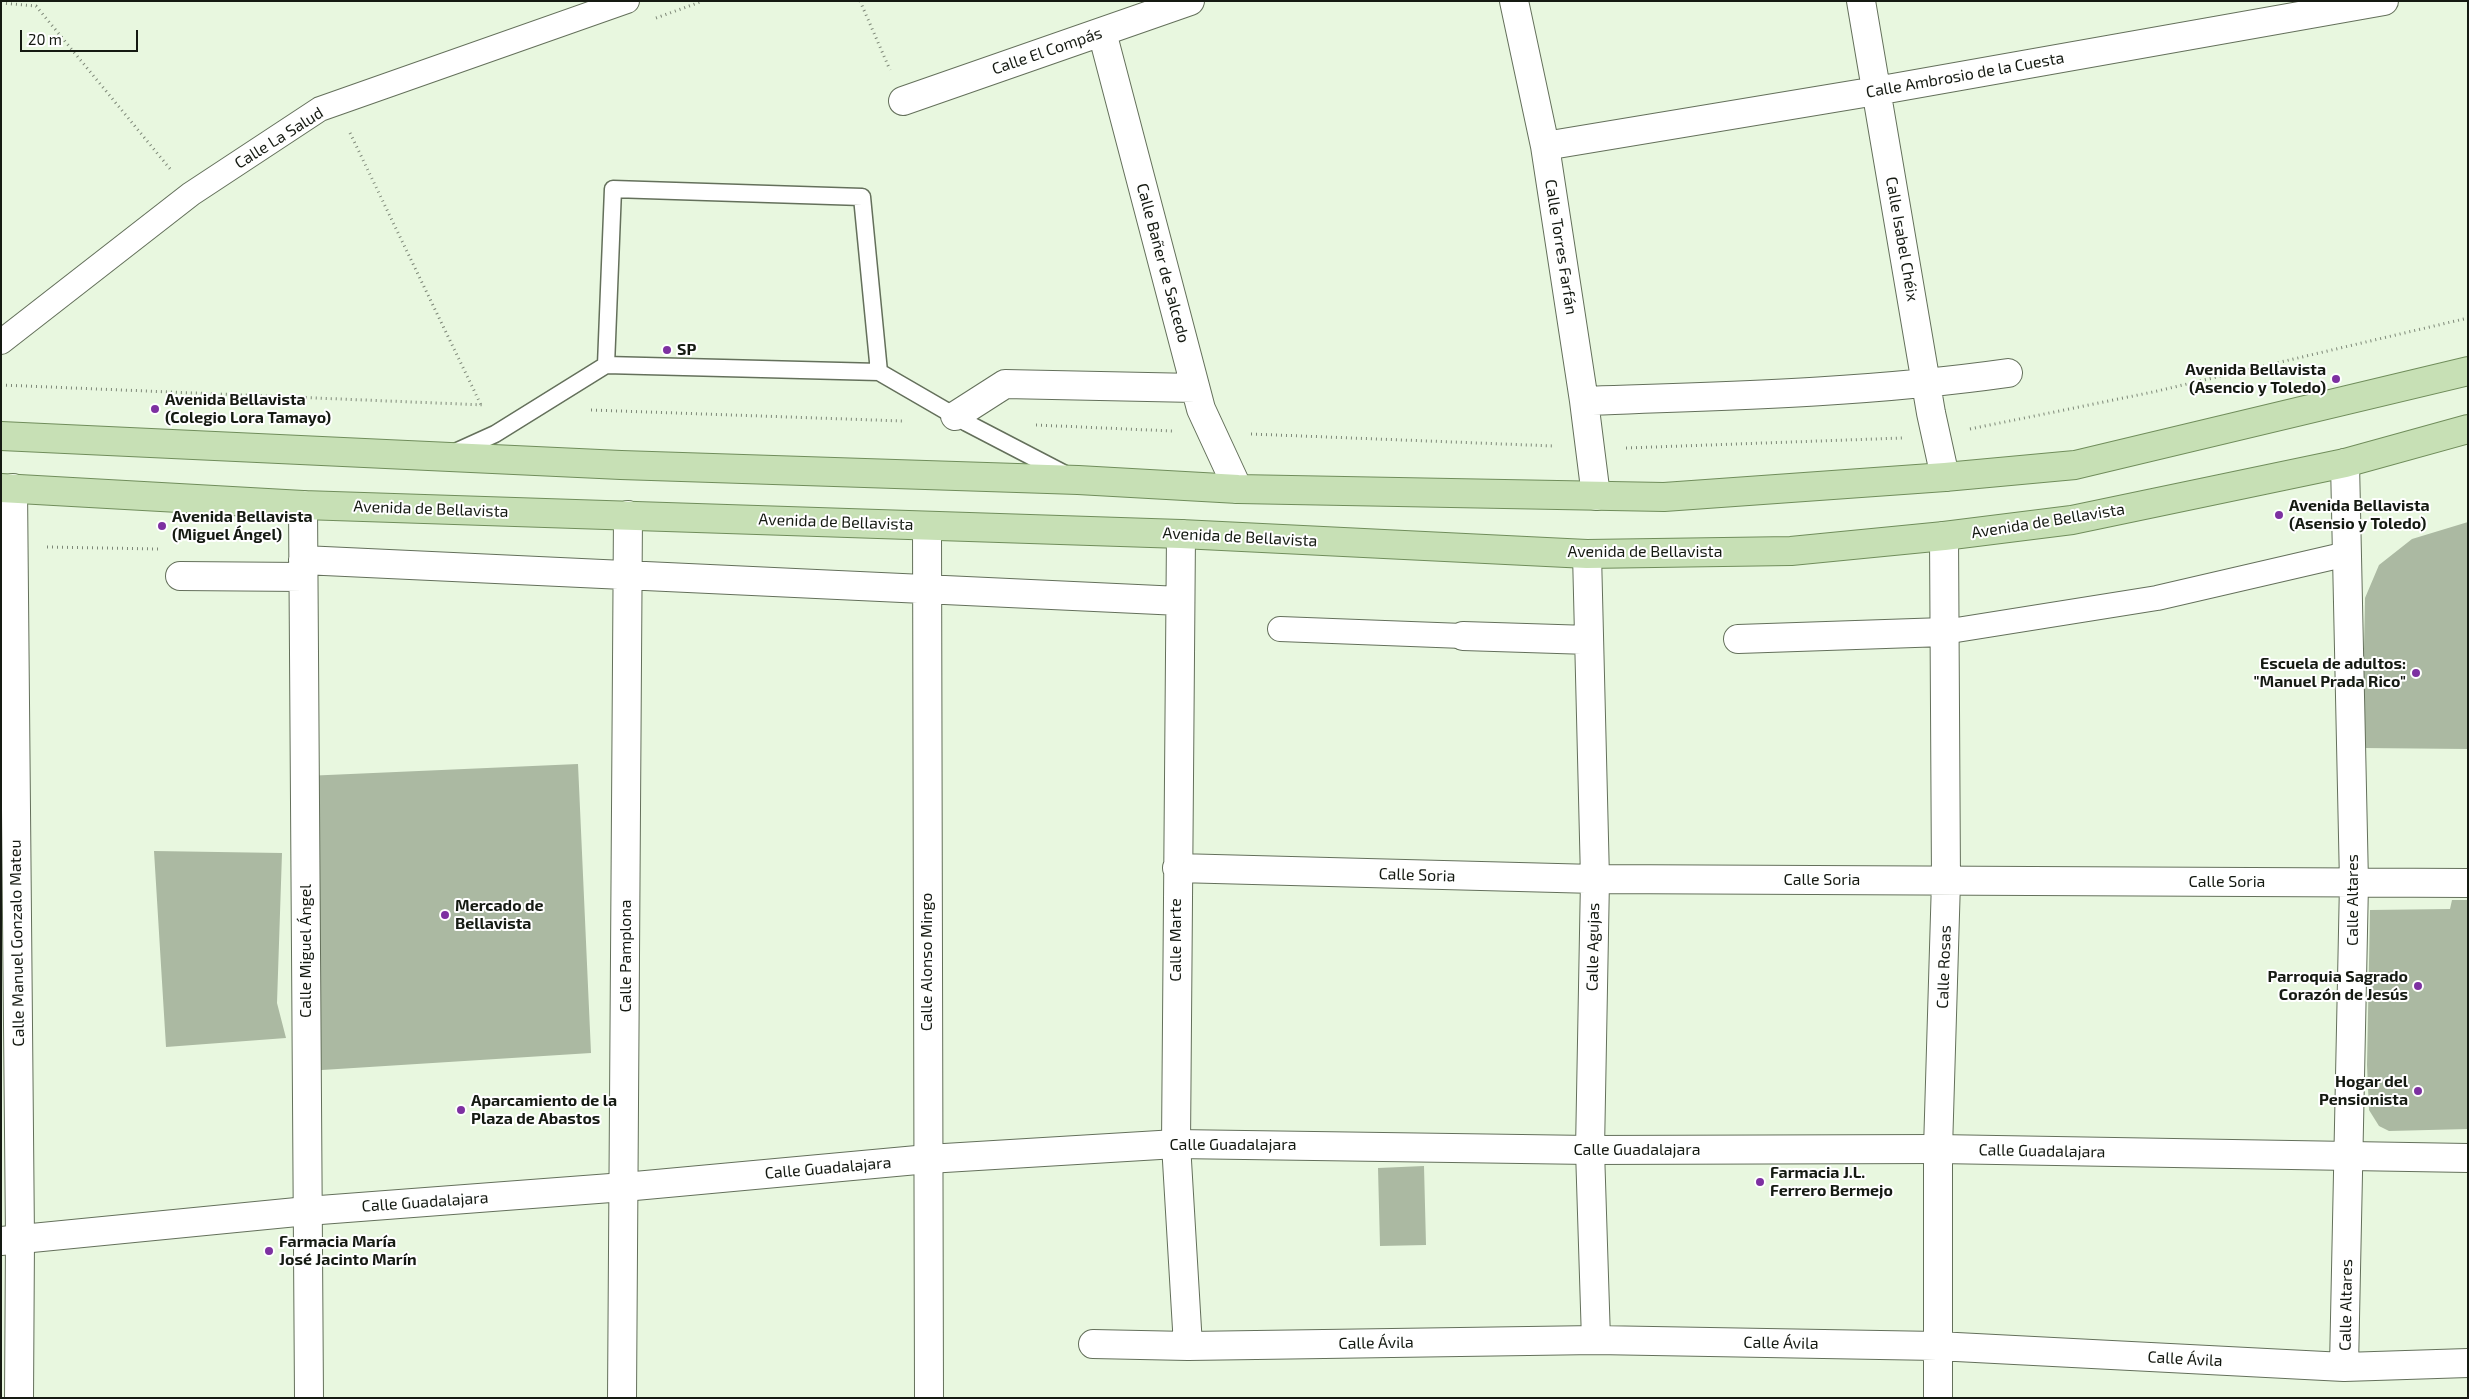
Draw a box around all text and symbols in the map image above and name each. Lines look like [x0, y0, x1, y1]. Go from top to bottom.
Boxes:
scale bar [22, 20, 140, 52]
street label: Calle El Compás [989, 23, 1105, 79]
text: 20 m [28, 30, 62, 48]
street label: Calle Ambrosio de la Cuesta [1864, 48, 2066, 102]
street label: Calle La Salud [231, 103, 327, 173]
street label: Calle Isabel Chéix [1882, 175, 1922, 303]
street label: Calle Torres Farfán [1541, 178, 1581, 316]
street label: Calle Bañer de Salcedo [1132, 181, 1194, 345]
place label: SP [677, 340, 696, 360]
marker: SP [661, 344, 673, 356]
place label: Avenida Bellavista (Asencio y Toledo) [2185, 360, 2326, 398]
marker: Avenida Bellavista (Asencio y Toledo) [2330, 373, 2342, 385]
place label: Avenida Bellavista (Colegio Lora Tamayo) [165, 390, 331, 428]
marker: Avenida Bellavista (Colegio Lora Tamayo) [149, 403, 161, 415]
place label: Avenida Bellavista (Asensio y Toledo) [2289, 496, 2430, 534]
street label: Avenida de Bellavista [353, 497, 509, 521]
street label: Avenida de Bellavista [1970, 499, 2126, 543]
place label: Avenida Bellavista (Miguel Ángel) [172, 507, 313, 545]
marker: Avenida Bellavista (Asensio y Toledo) [2273, 509, 2285, 521]
street label: Avenida de Bellavista [758, 510, 914, 534]
marker: Avenida Bellavista (Miguel Ángel) [156, 520, 168, 532]
street label: Avenida de Bellavista [1162, 523, 1318, 551]
street label: Avenida de Bellavista [1568, 542, 1722, 562]
place label: Escuela de adultos: "Manuel Prada Rico" [2254, 654, 2406, 692]
marker: Escuela de adultos: "Manuel Prada Rico" [2410, 667, 2422, 679]
street label: Calle Manuel Gonzalo Mateu [6, 839, 28, 1047]
street label: Calle Altares [2343, 854, 2363, 946]
street label: Calle Soria [1378, 864, 1456, 886]
street label: Calle Soria [1784, 870, 1860, 890]
street label: Calle Soria [2189, 872, 2265, 892]
street label: Calle Miguel Ángel [296, 884, 316, 1018]
street label: Calle Alonso Mingo [917, 893, 937, 1031]
place label: Mercado de Bellavista [455, 896, 544, 934]
street label: Calle Marte [1166, 898, 1186, 982]
street label: Calle Pamplona [616, 900, 636, 1012]
street label: Calle Agujas [1583, 903, 1603, 991]
marker: Mercado de Bellavista [439, 909, 451, 921]
street label: Calle Rosas [1933, 925, 1955, 1009]
place label: Parroquia Sagrado Corazón de Jesús [2267, 967, 2408, 1005]
marker: Parroquia Sagrado Corazón de Jesús [2412, 980, 2424, 992]
place label: Hogar del Pensionista [2319, 1072, 2408, 1110]
marker: Hogar del Pensionista [2412, 1085, 2424, 1097]
place label: Aparcamiento de la Plaza de Abastos [471, 1091, 617, 1129]
marker: Aparcamiento de la Plaza de Abastos [455, 1104, 467, 1116]
street label: Calle Guadalajara [1170, 1135, 1296, 1155]
street label: Calle Guadalajara [1574, 1140, 1700, 1160]
street label: Calle Guadalajara [1978, 1140, 2106, 1162]
street label: Calle Guadalajara [764, 1153, 892, 1183]
place label: Farmacia J.L. Ferrero Bermejo [1770, 1163, 1893, 1201]
marker: Farmacia J.L. Ferrero Bermejo [1754, 1176, 1766, 1188]
street label: Calle Guadalajara [361, 1188, 489, 1216]
place label: Farmacia María José Jacinto Marín [279, 1232, 417, 1270]
marker: Farmacia María José Jacinto Marín [263, 1245, 275, 1257]
street label: Calle Altares [2336, 1259, 2356, 1351]
street label: Calle Ávila [1338, 1333, 1414, 1353]
street label: Calle Ávila [1743, 1333, 1819, 1353]
street label: Calle Ávila [2147, 1347, 2223, 1371]

